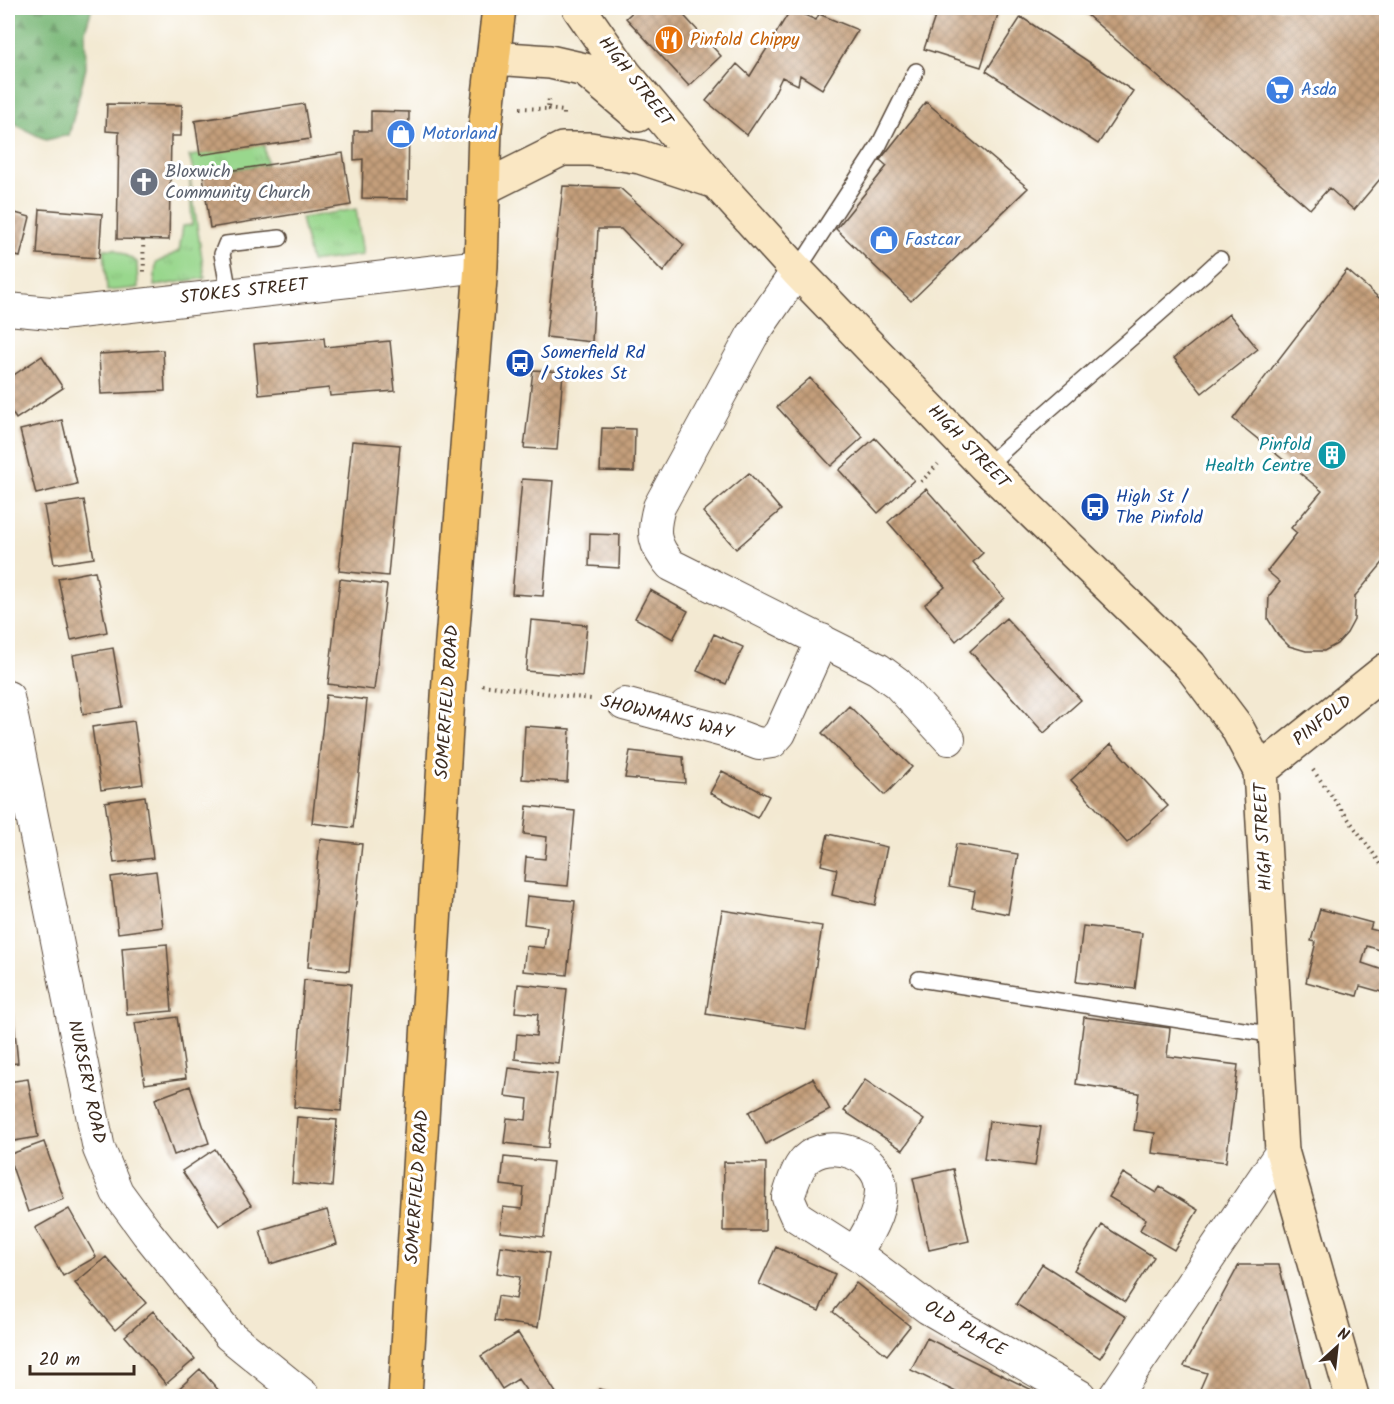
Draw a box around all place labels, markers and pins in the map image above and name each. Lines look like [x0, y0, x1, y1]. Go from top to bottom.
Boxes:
restaurant icon: Pinfold Chippy [653, 24, 685, 56]
place label: Pinfold Chippy [690, 26, 800, 55]
supermarket icon: Asda [1264, 74, 1296, 106]
place label: Asda [1301, 76, 1337, 105]
shop icon: Motorland [385, 118, 417, 150]
place label: Motorland [422, 120, 498, 149]
place label: Bloxwich Community Church [165, 158, 310, 208]
church icon: Bloxwich Community Church [128, 166, 160, 198]
shop icon: Fastcar [868, 224, 900, 256]
place label: Fastcar [905, 226, 961, 255]
place label: Somerfield Rd / Stokes St [541, 339, 646, 389]
bus stop icon: Somerfield Rd / Stokes St [504, 347, 536, 379]
place label: Pinfold Health Centre [1205, 431, 1312, 481]
building icon: Pinfold Health Centre [1316, 439, 1348, 471]
place label: High St / The Pinfold [1116, 483, 1204, 533]
bus stop icon: High St / The Pinfold [1079, 491, 1111, 523]

